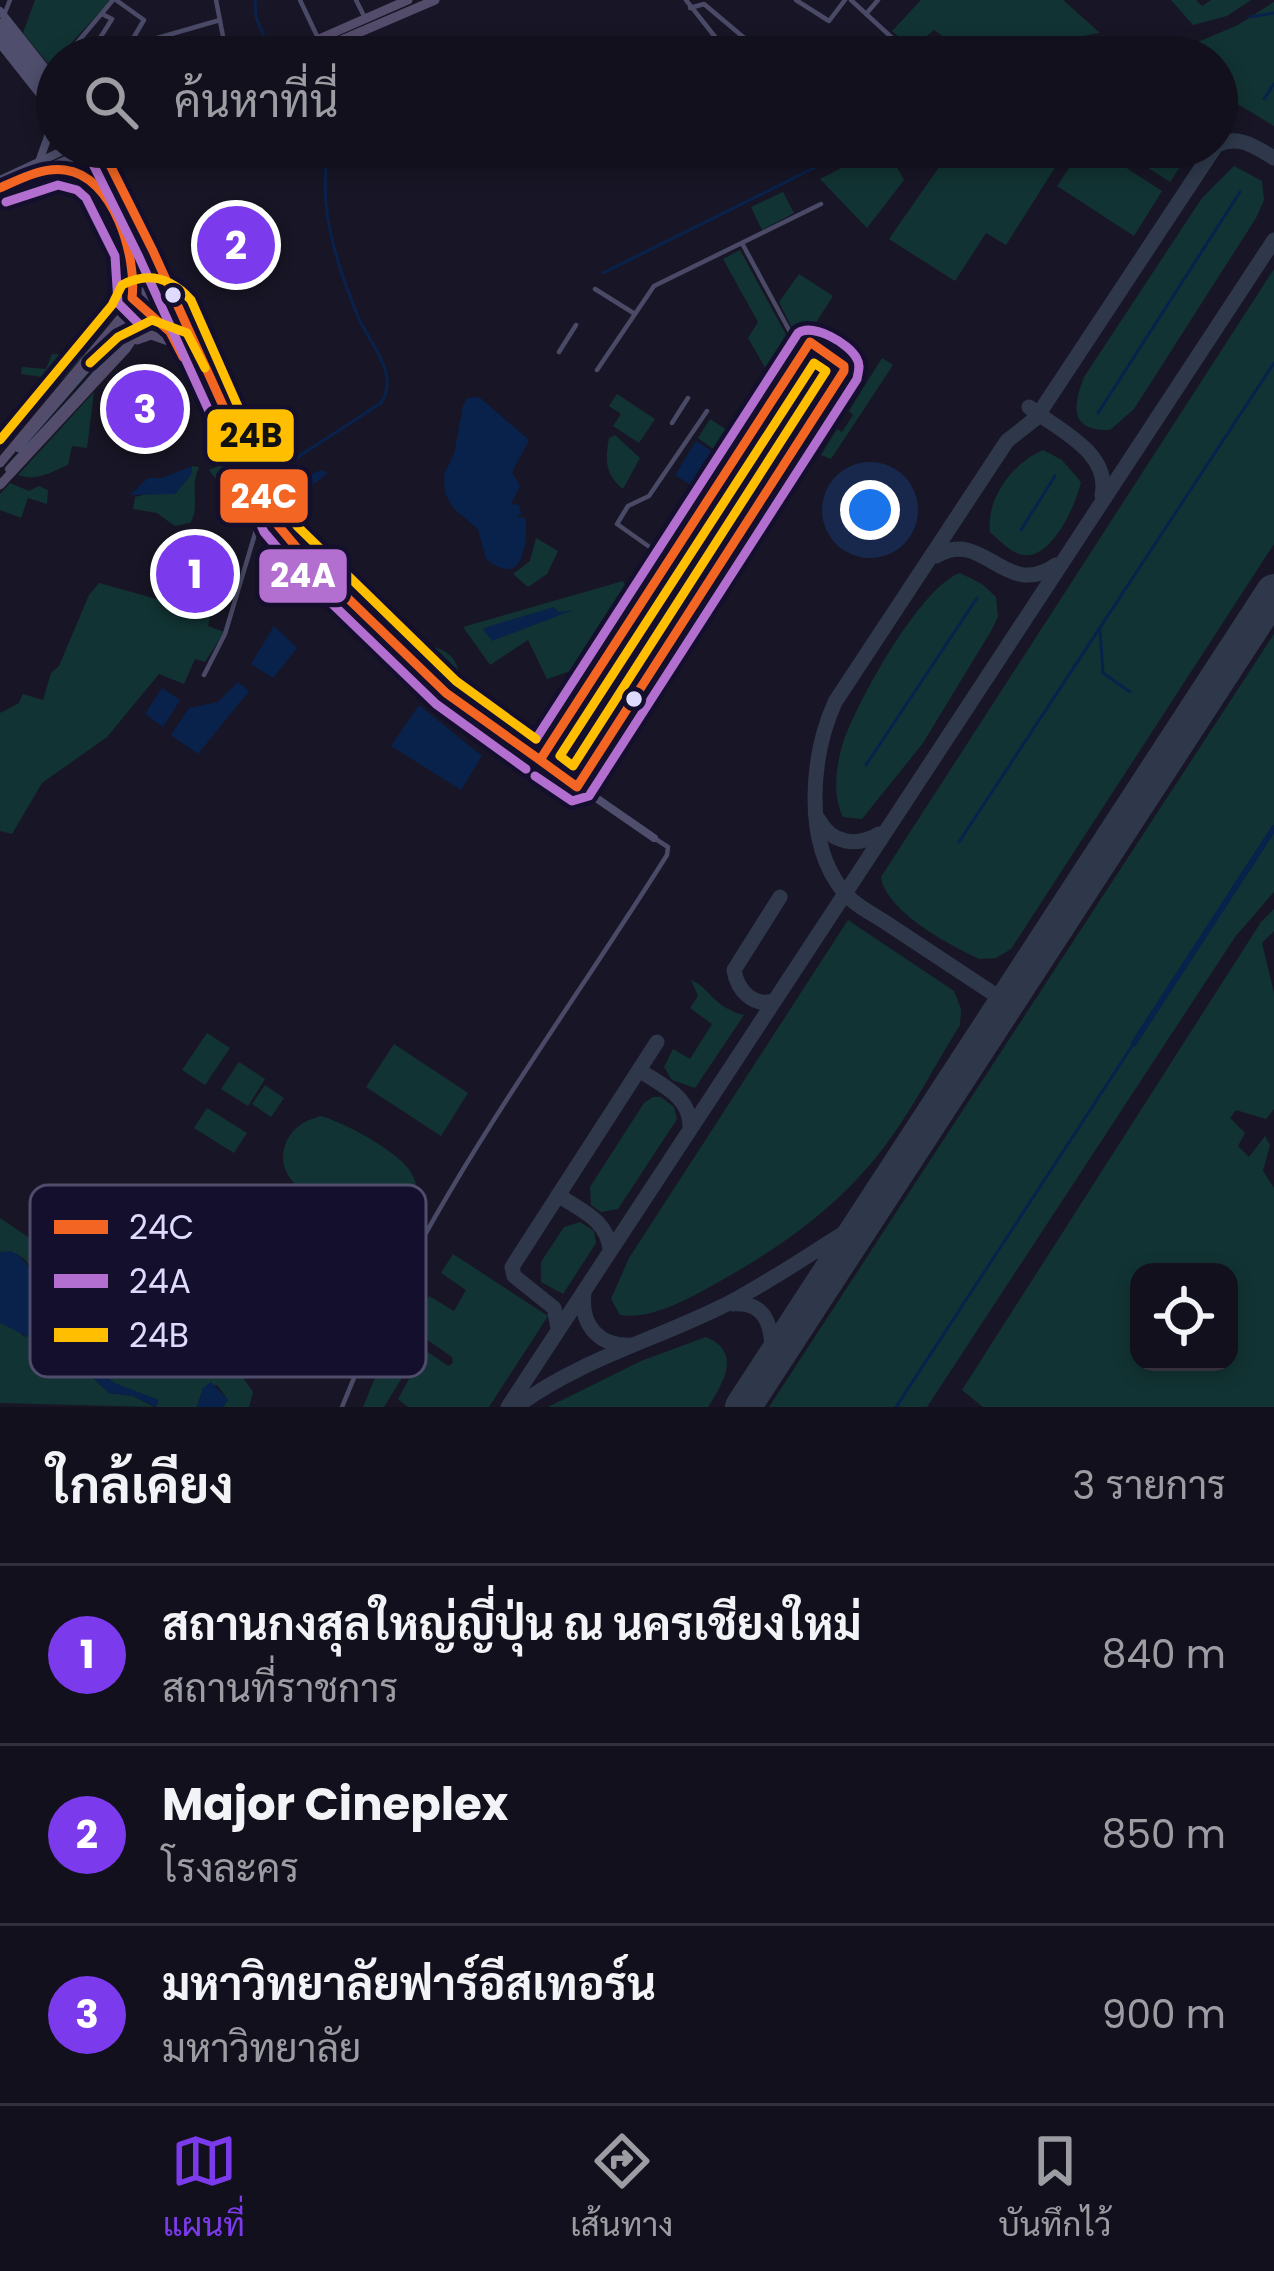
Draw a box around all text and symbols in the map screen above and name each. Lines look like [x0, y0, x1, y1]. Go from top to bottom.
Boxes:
search box [36, 36, 1238, 168]
icon: search [78, 69, 144, 135]
text: ค้นหาที่นี่ [174, 70, 338, 133]
pin: 2 [197, 200, 275, 290]
unlabelled marker [162, 284, 184, 306]
pin: 3 [106, 364, 184, 454]
line badge: 24B [205, 407, 296, 464]
text: 24B [220, 412, 282, 459]
line badge: 24C [218, 467, 310, 525]
text: 24C [231, 473, 297, 520]
your location [840, 480, 900, 540]
pin: 1 [156, 529, 234, 619]
line badge: 24A [257, 547, 349, 605]
text: 24A [270, 552, 336, 599]
unlabelled marker [623, 688, 645, 710]
legend [30, 1185, 426, 1377]
text: 24C [129, 1204, 194, 1251]
text: 24A [129, 1258, 191, 1305]
map controls [1130, 1263, 1238, 1371]
button: locate [1130, 1263, 1238, 1371]
text: 24B [129, 1312, 189, 1359]
text: ใกล้เคียง [48, 1449, 234, 1521]
text: 3 รายการ [1072, 1458, 1226, 1513]
text: สถานกงสุลใหญ่ญี่ปุ่น ณ นครเชียงใหม่ [162, 1593, 862, 1656]
text: 1 [80, 1627, 94, 1682]
text: 840 m [1102, 1627, 1226, 1682]
text: สถานที่ราชการ [162, 1661, 398, 1716]
text: Major Cineplex [162, 1773, 508, 1836]
text: 2 [76, 1807, 98, 1862]
text: 850 m [1102, 1807, 1226, 1862]
text: โรงละคร [162, 1841, 299, 1896]
text: มหาวิทยาลัยฟาร์อีสเทอร์น [162, 1953, 656, 2016]
text: 3 [75, 1987, 99, 2042]
text: 900 m [1102, 1987, 1226, 2042]
text: มหาวิทยาลัย [162, 2021, 361, 2076]
tab: แผนที่ [163, 2128, 245, 2250]
tab: เส้นทาง [570, 2128, 673, 2250]
tab: บันทึกไว้ [999, 2128, 1111, 2250]

